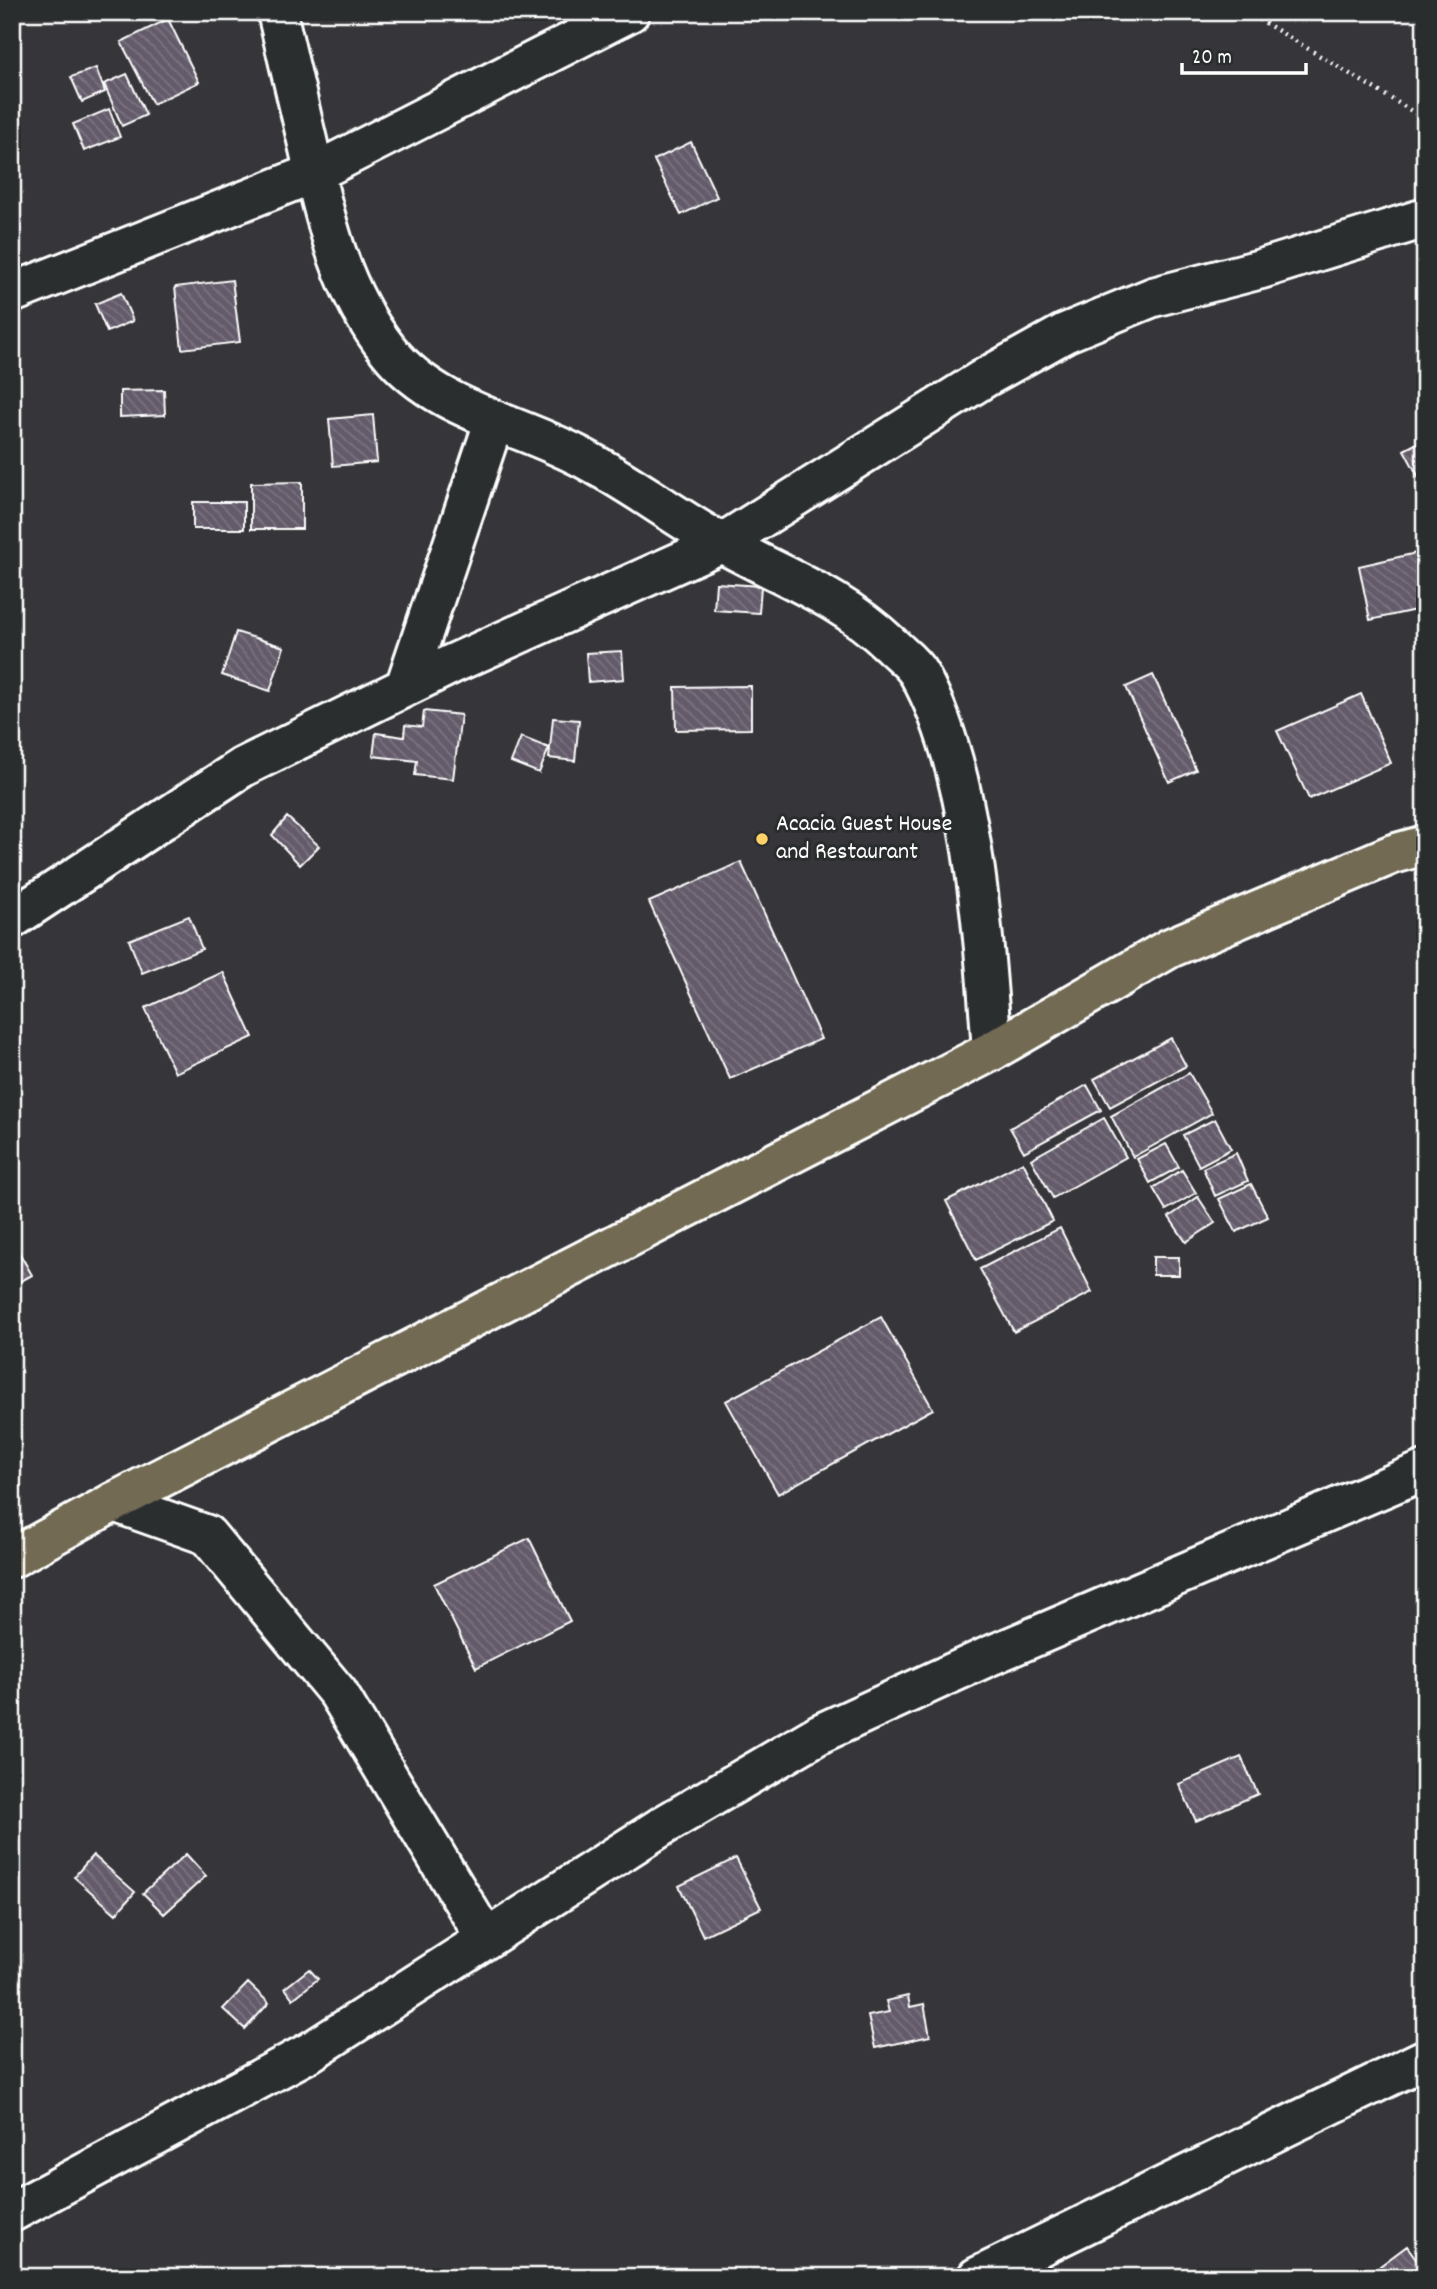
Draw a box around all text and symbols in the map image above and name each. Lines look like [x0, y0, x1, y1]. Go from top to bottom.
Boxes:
scale bar [1182, 32, 1306, 76]
text: 20 m [1192, 44, 1232, 74]
place label: Acacia Guest House and Restaurant [776, 808, 952, 870]
marker: Acacia Guest House and Restaurant [754, 831, 770, 847]

